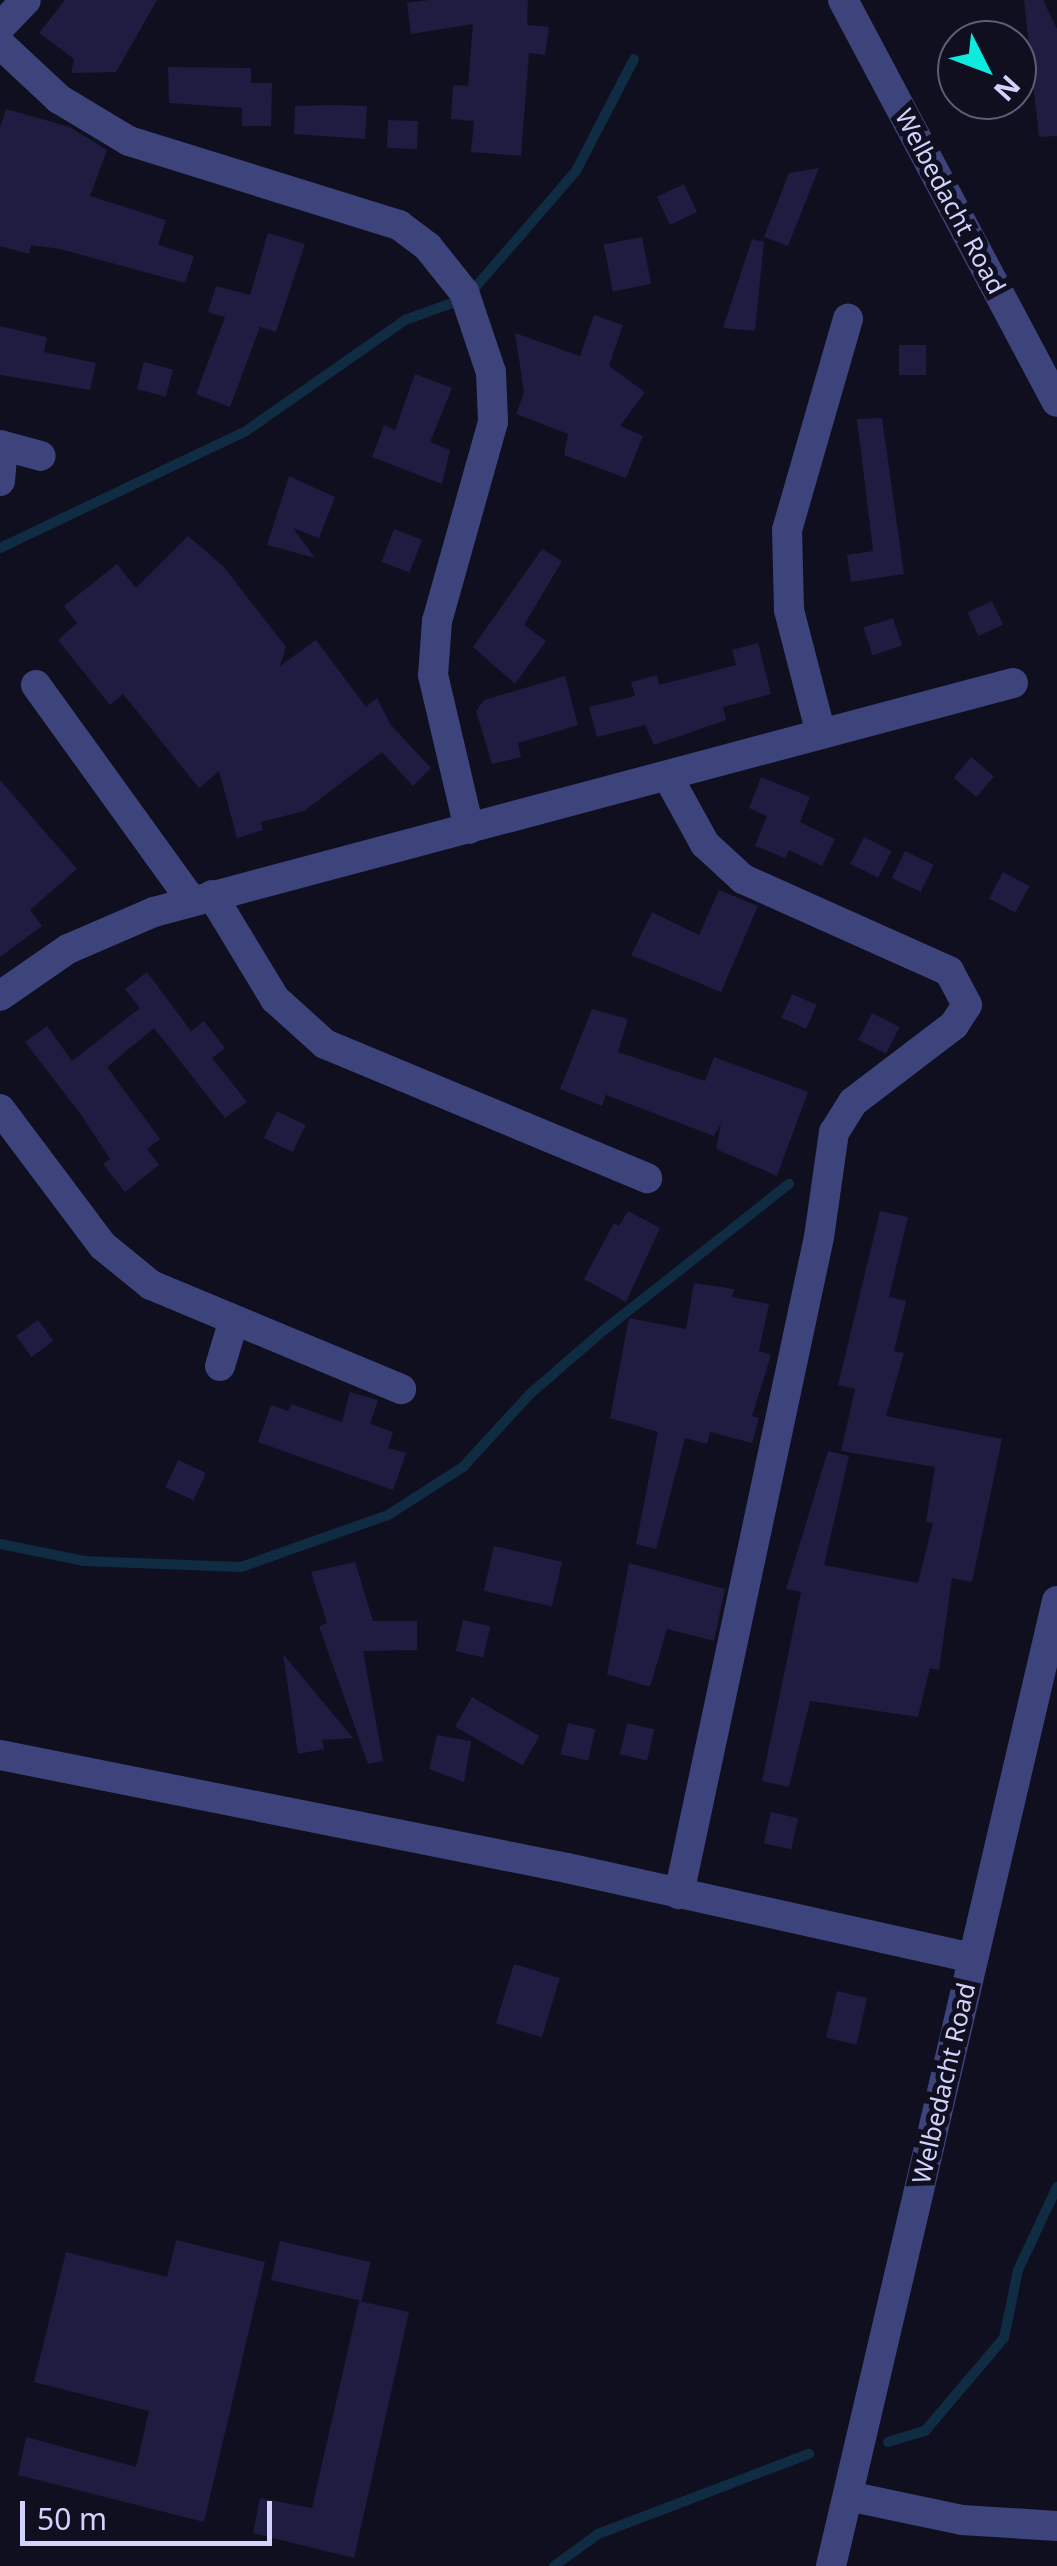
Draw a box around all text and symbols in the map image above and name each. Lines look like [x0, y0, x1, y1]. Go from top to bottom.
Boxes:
north arrow [937, 20, 1037, 120]
text: N [986, 68, 1030, 110]
street label: Welbedacht Road [890, 103, 1012, 299]
street label: Welbedacht Road [905, 1980, 981, 2186]
scale bar [25, 2481, 278, 2543]
text: 50 m [37, 2498, 107, 2539]

